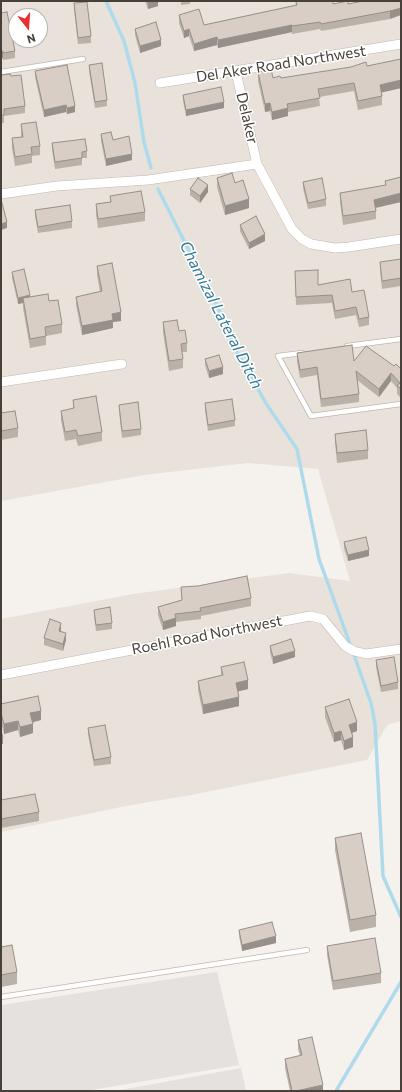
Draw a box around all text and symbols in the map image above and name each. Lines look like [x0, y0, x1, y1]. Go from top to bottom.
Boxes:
north arrow [8, 8, 48, 48]
text: N [26, 32, 37, 46]
street label: Del Aker Road Northwest [195, 42, 367, 86]
street label: Delaker [232, 90, 262, 146]
water label: Chamizal Lateral Ditch [175, 238, 267, 392]
street label: Roehl Road Northwest [130, 612, 284, 658]

